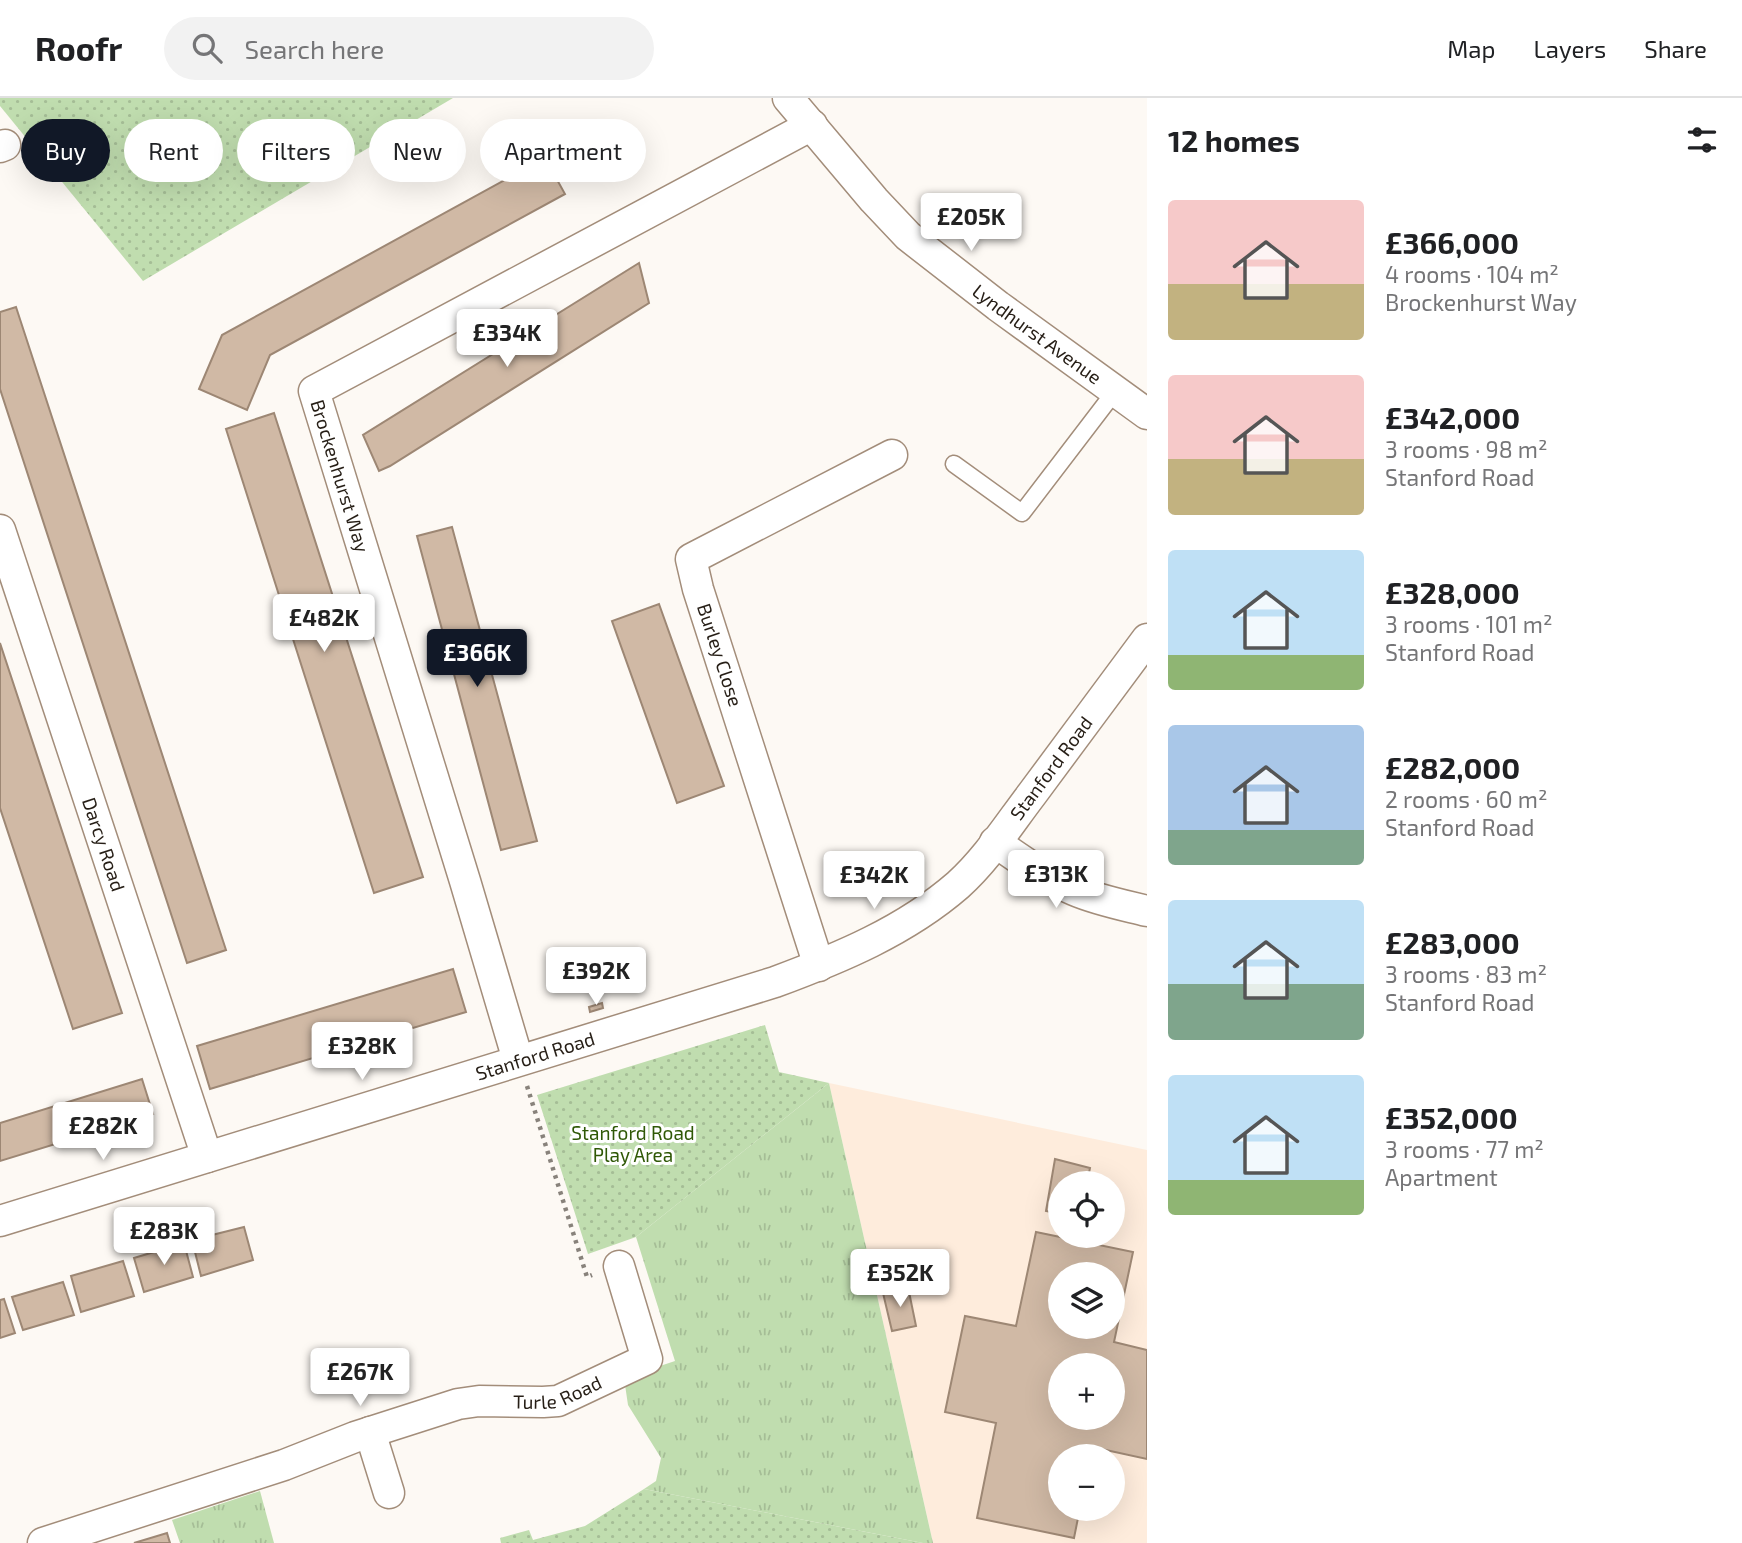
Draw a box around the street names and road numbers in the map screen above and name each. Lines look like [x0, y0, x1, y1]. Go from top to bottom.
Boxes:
street label: Lyndhurst Avenue [968, 279, 1106, 388]
street label: Brockenhurst Way [306, 397, 375, 555]
street label: Burley Close [693, 600, 748, 709]
street label: Stanford Road [1005, 711, 1097, 824]
street label: Darcy Road [78, 794, 130, 894]
street label: Stanford Road [473, 1026, 597, 1085]
street label: Turle Road [513, 1370, 605, 1413]

